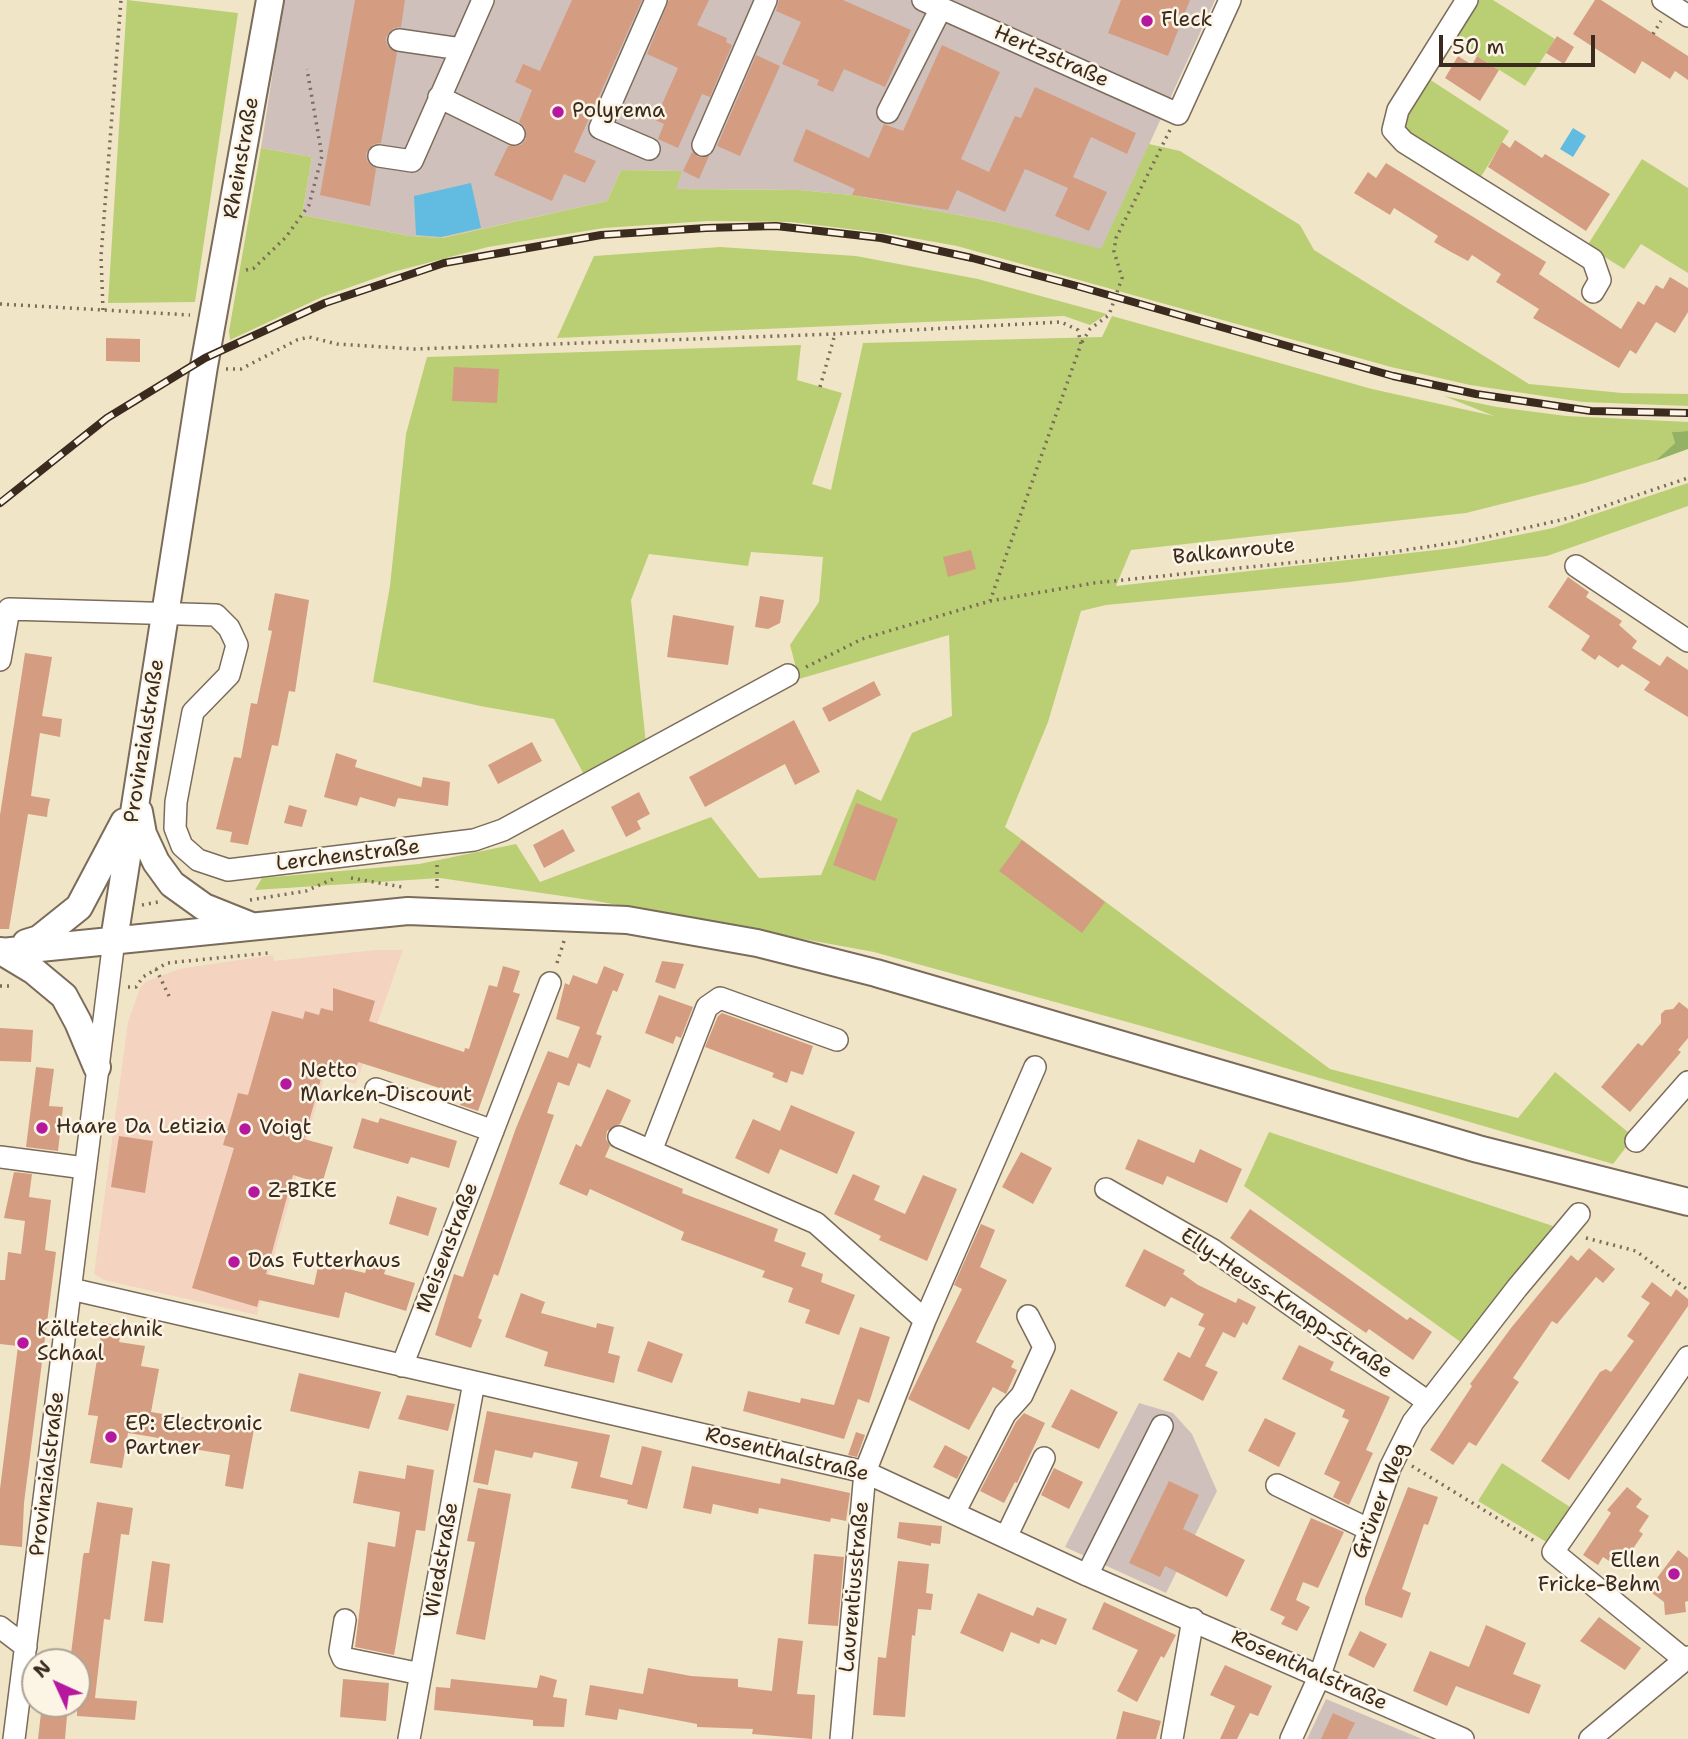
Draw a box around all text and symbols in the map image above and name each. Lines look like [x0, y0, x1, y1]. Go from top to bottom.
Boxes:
place label: Fleck [1161, 8, 1213, 34]
marker: Fleck [1139, 13, 1155, 29]
street label: Hertzstraße [990, 20, 1112, 94]
scale bar [1443, 21, 1599, 65]
text: 50 m [1452, 33, 1505, 61]
street label: Rheinstraße [219, 95, 265, 221]
place label: Polyrema [572, 99, 665, 125]
marker: Polyrema [550, 104, 566, 120]
street label: Balkanroute [1172, 533, 1296, 571]
street label: Provinzialstraße [120, 657, 170, 825]
street label: Lerchenstraße [275, 835, 421, 877]
place label: Netto Marken-Discount [300, 1059, 472, 1109]
marker: Netto Marken-Discount [278, 1076, 294, 1092]
place label: Haare Da Letizia [56, 1115, 226, 1141]
place label: Voigt [259, 1116, 312, 1142]
marker: Haare Da Letizia [34, 1120, 50, 1136]
marker: Voigt [237, 1121, 253, 1137]
place label: Z-BIKE [268, 1179, 337, 1205]
street label: Meisenstraße [412, 1179, 484, 1317]
marker: Z-BIKE [246, 1184, 262, 1200]
street label: Elly-Heuss-Knapp-Straße [1175, 1223, 1397, 1385]
place label: Das Futterhaus [248, 1249, 401, 1275]
marker: Das Futterhaus [226, 1254, 242, 1270]
place label: Kältetechnik Schaal [37, 1318, 163, 1368]
marker: Kältetechnik Schaal [15, 1335, 31, 1351]
street label: Provinzialstraße [25, 1390, 71, 1558]
place label: EP: Electronic Partner [125, 1412, 262, 1462]
street label: Rosenthalstraße [702, 1422, 872, 1488]
marker: EP: Electronic Partner [103, 1429, 119, 1445]
street label: Grüner Weg [1347, 1439, 1415, 1563]
street label: Wiedstraße [419, 1500, 465, 1620]
street label: Laurentiusstraße [835, 1500, 875, 1674]
place label: Ellen Fricke-Behm [1538, 1549, 1660, 1599]
marker: Ellen Fricke-Behm [1666, 1566, 1682, 1582]
street label: Rosenthalstraße [1227, 1625, 1391, 1717]
north arrow [21, 1648, 91, 1718]
text: N [28, 1655, 56, 1683]

